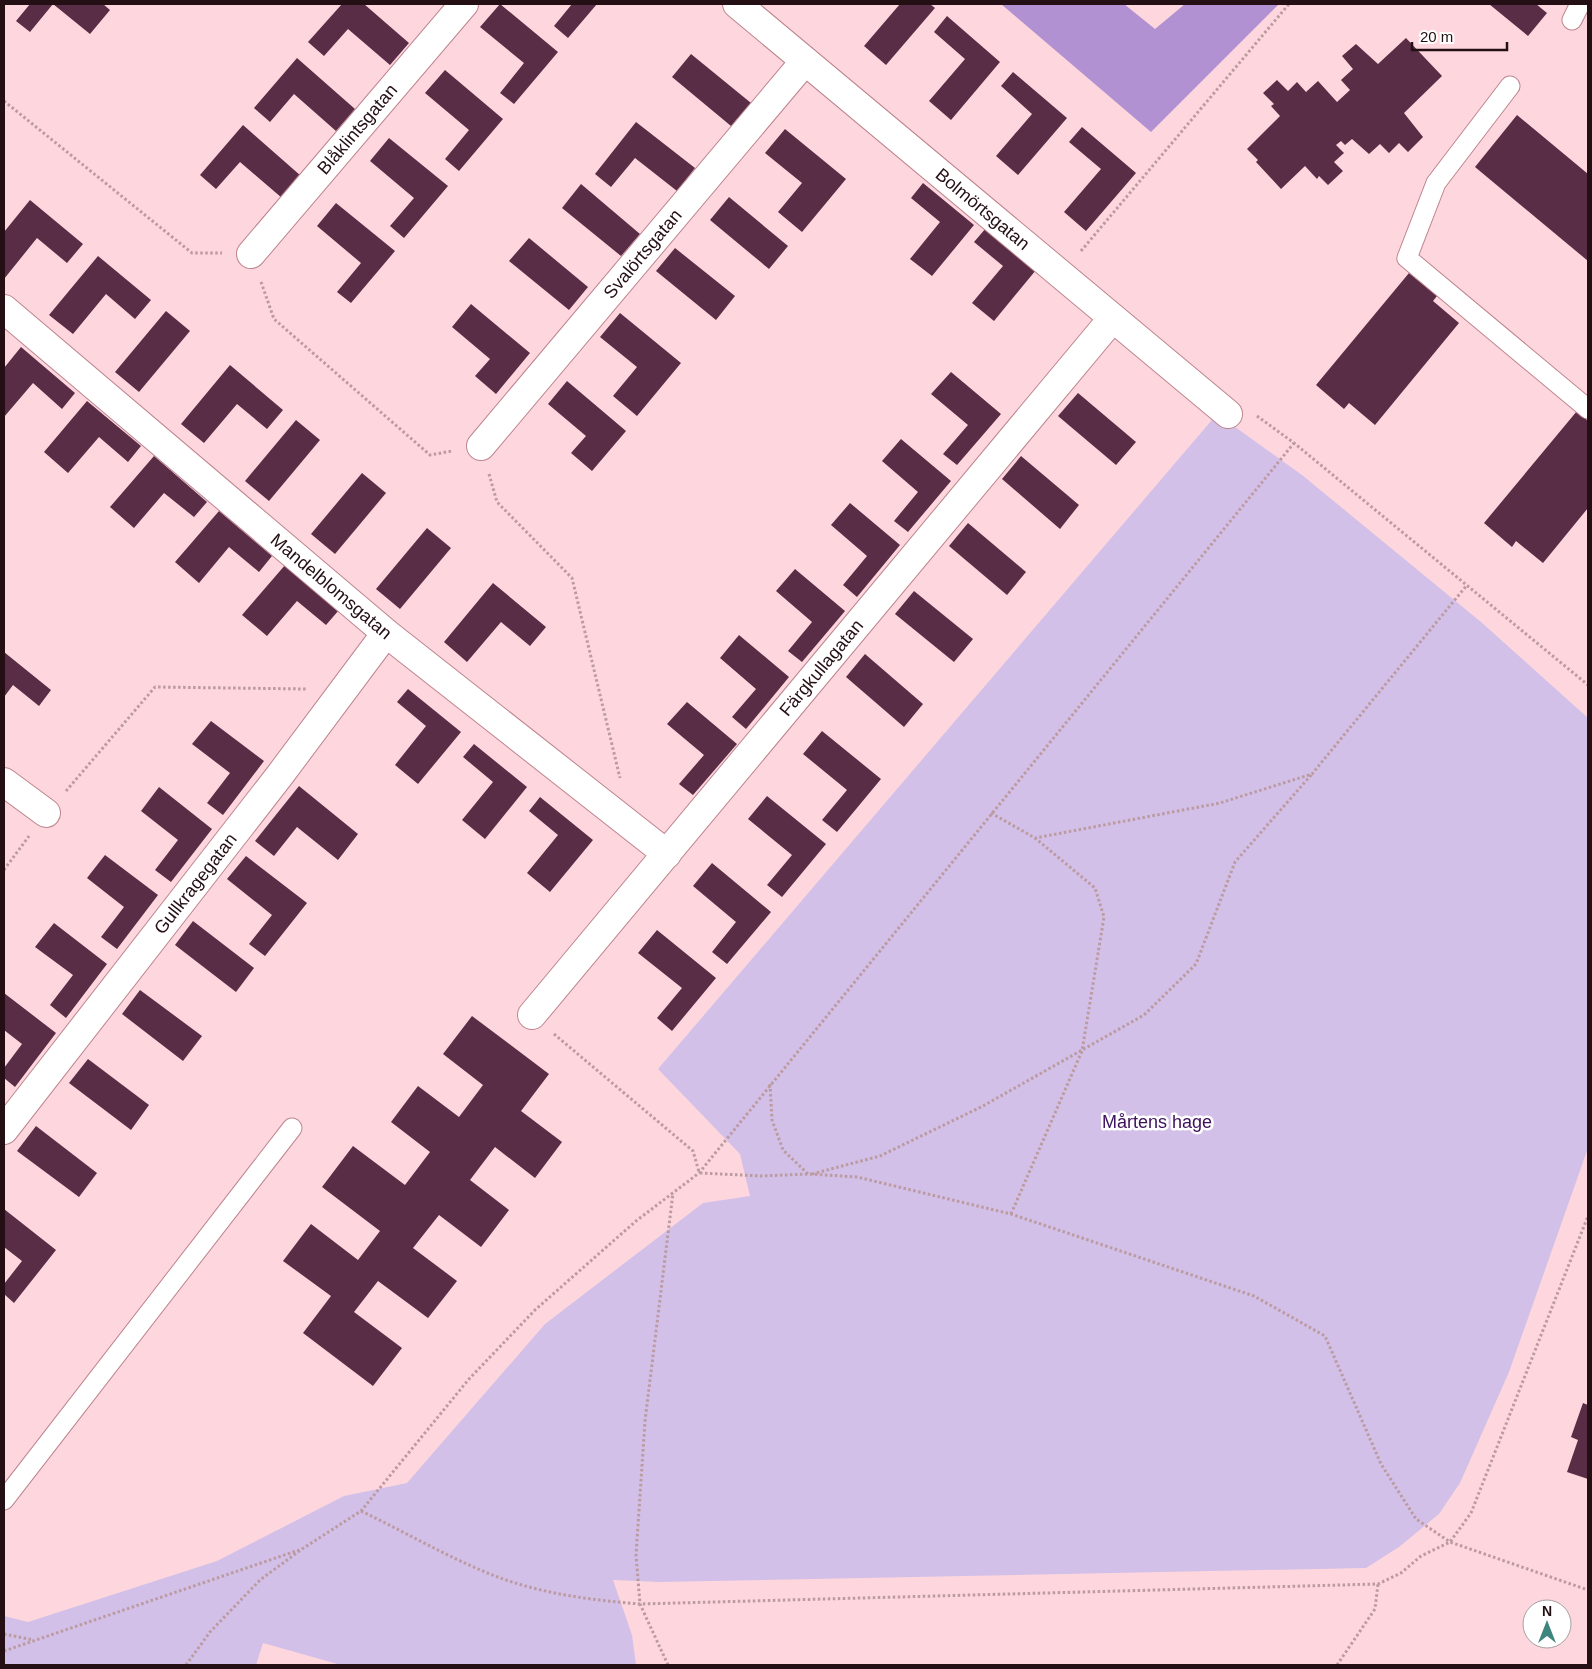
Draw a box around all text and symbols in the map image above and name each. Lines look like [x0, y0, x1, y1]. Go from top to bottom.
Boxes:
scale bar [1412, 20, 1507, 52]
text: 20 m [1420, 28, 1453, 45]
street label: Blåklintsgatan [313, 80, 401, 178]
street label: Bolmörtsgatan [932, 164, 1034, 254]
street label: Svalörtsgatan [600, 205, 686, 303]
street label: Mandelblomsgatan [267, 530, 396, 643]
street label: Färgkullagatan [776, 616, 867, 720]
street label: Gullkragegatan [150, 829, 241, 938]
park label: Mårtens hage [1102, 1112, 1212, 1132]
north arrow [1522, 1599, 1572, 1649]
text: N [1542, 1603, 1552, 1619]

